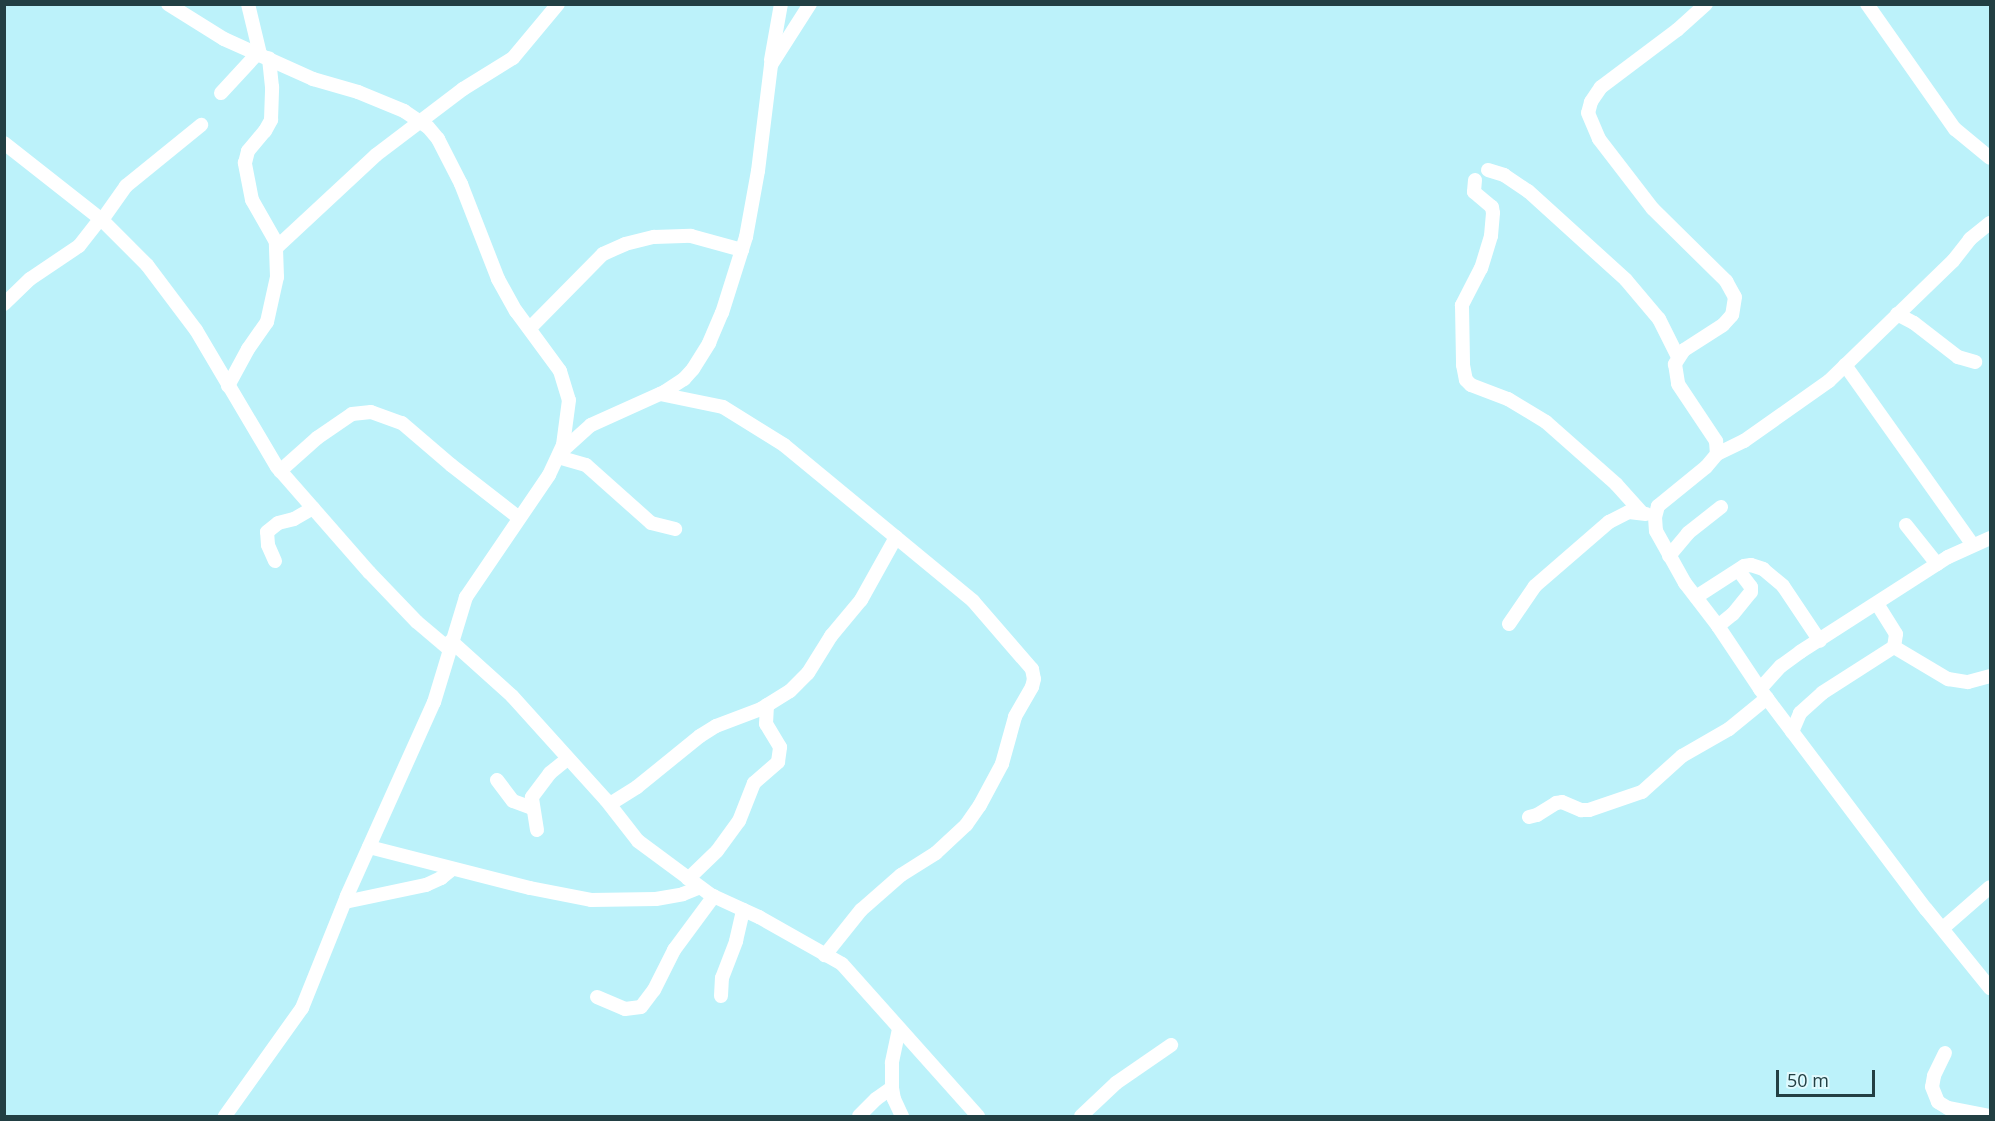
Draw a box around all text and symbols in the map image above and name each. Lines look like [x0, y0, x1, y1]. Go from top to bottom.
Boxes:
scale bar [1779, 1058, 1878, 1096]
text: 50 m [1787, 1068, 1829, 1092]

